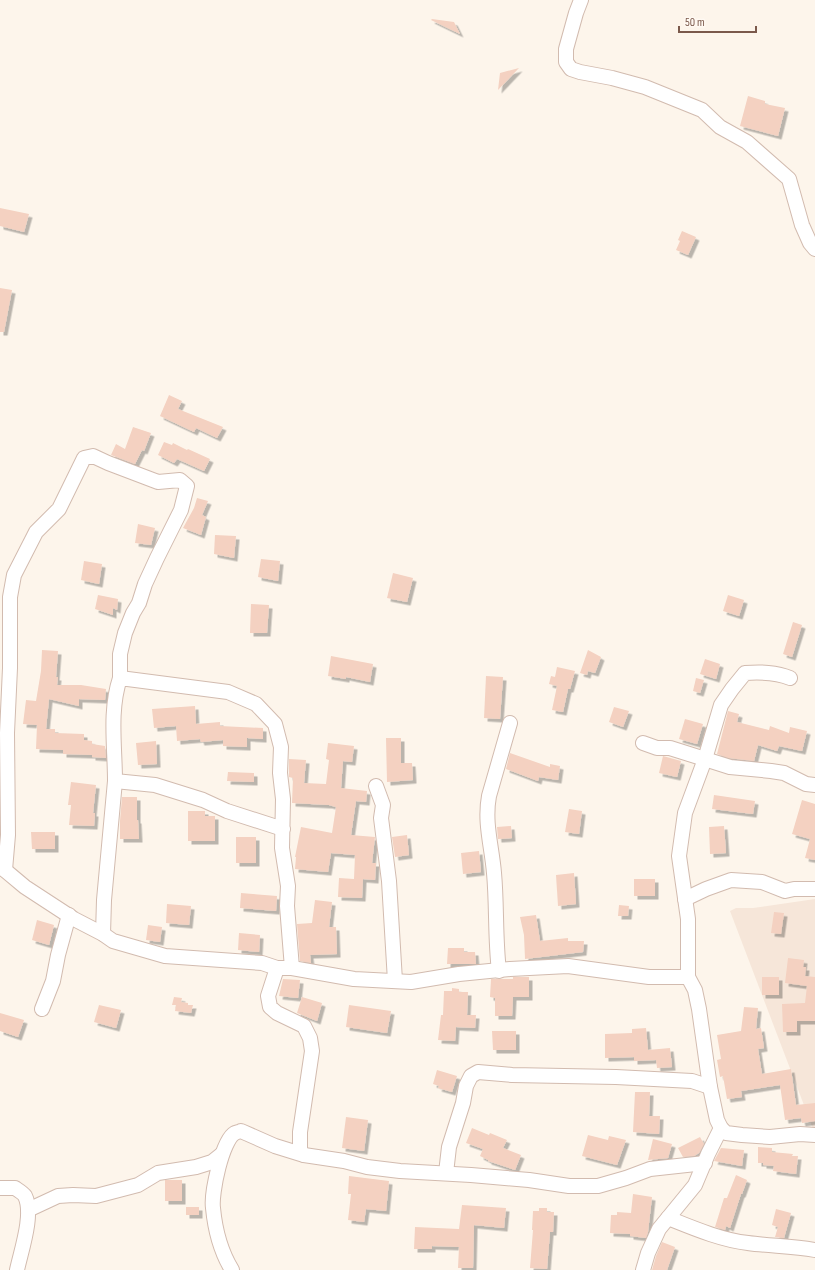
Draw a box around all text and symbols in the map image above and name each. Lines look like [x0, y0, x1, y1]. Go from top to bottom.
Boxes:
scale bar [679, 8, 756, 34]
text: 50 m [685, 15, 705, 30]

